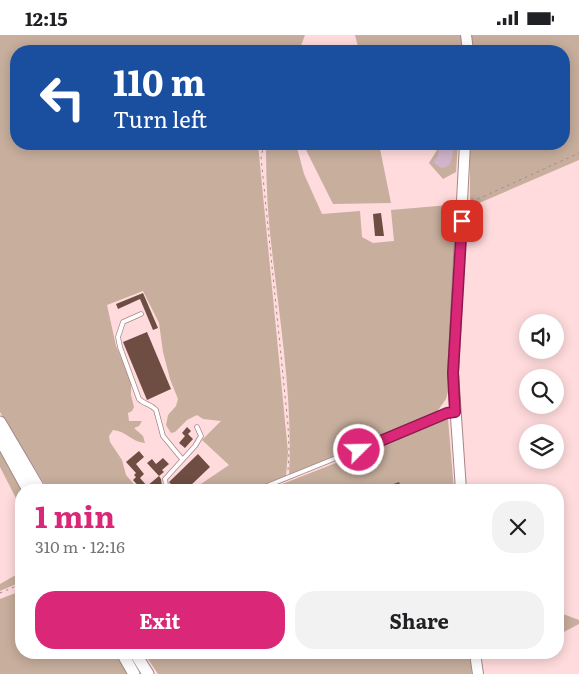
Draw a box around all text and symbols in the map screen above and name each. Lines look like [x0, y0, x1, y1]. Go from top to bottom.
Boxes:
text: 12:15 [25, 4, 68, 32]
text: 110 m [113, 55, 205, 107]
icon: left [30, 65, 95, 130]
text: Turn left [113, 102, 207, 135]
pin [441, 200, 483, 242]
icon: arrive [448, 207, 476, 235]
map controls [519, 314, 564, 469]
button: sound [519, 314, 564, 359]
button: search [519, 369, 564, 414]
position arrow [332, 423, 384, 475]
button: layers [519, 424, 564, 469]
text: 1 min [35, 493, 115, 537]
button: close [492, 501, 544, 553]
text: 310 m · 12:16 [35, 534, 125, 558]
button: Exit [35, 591, 285, 649]
button: Share [295, 591, 544, 649]

